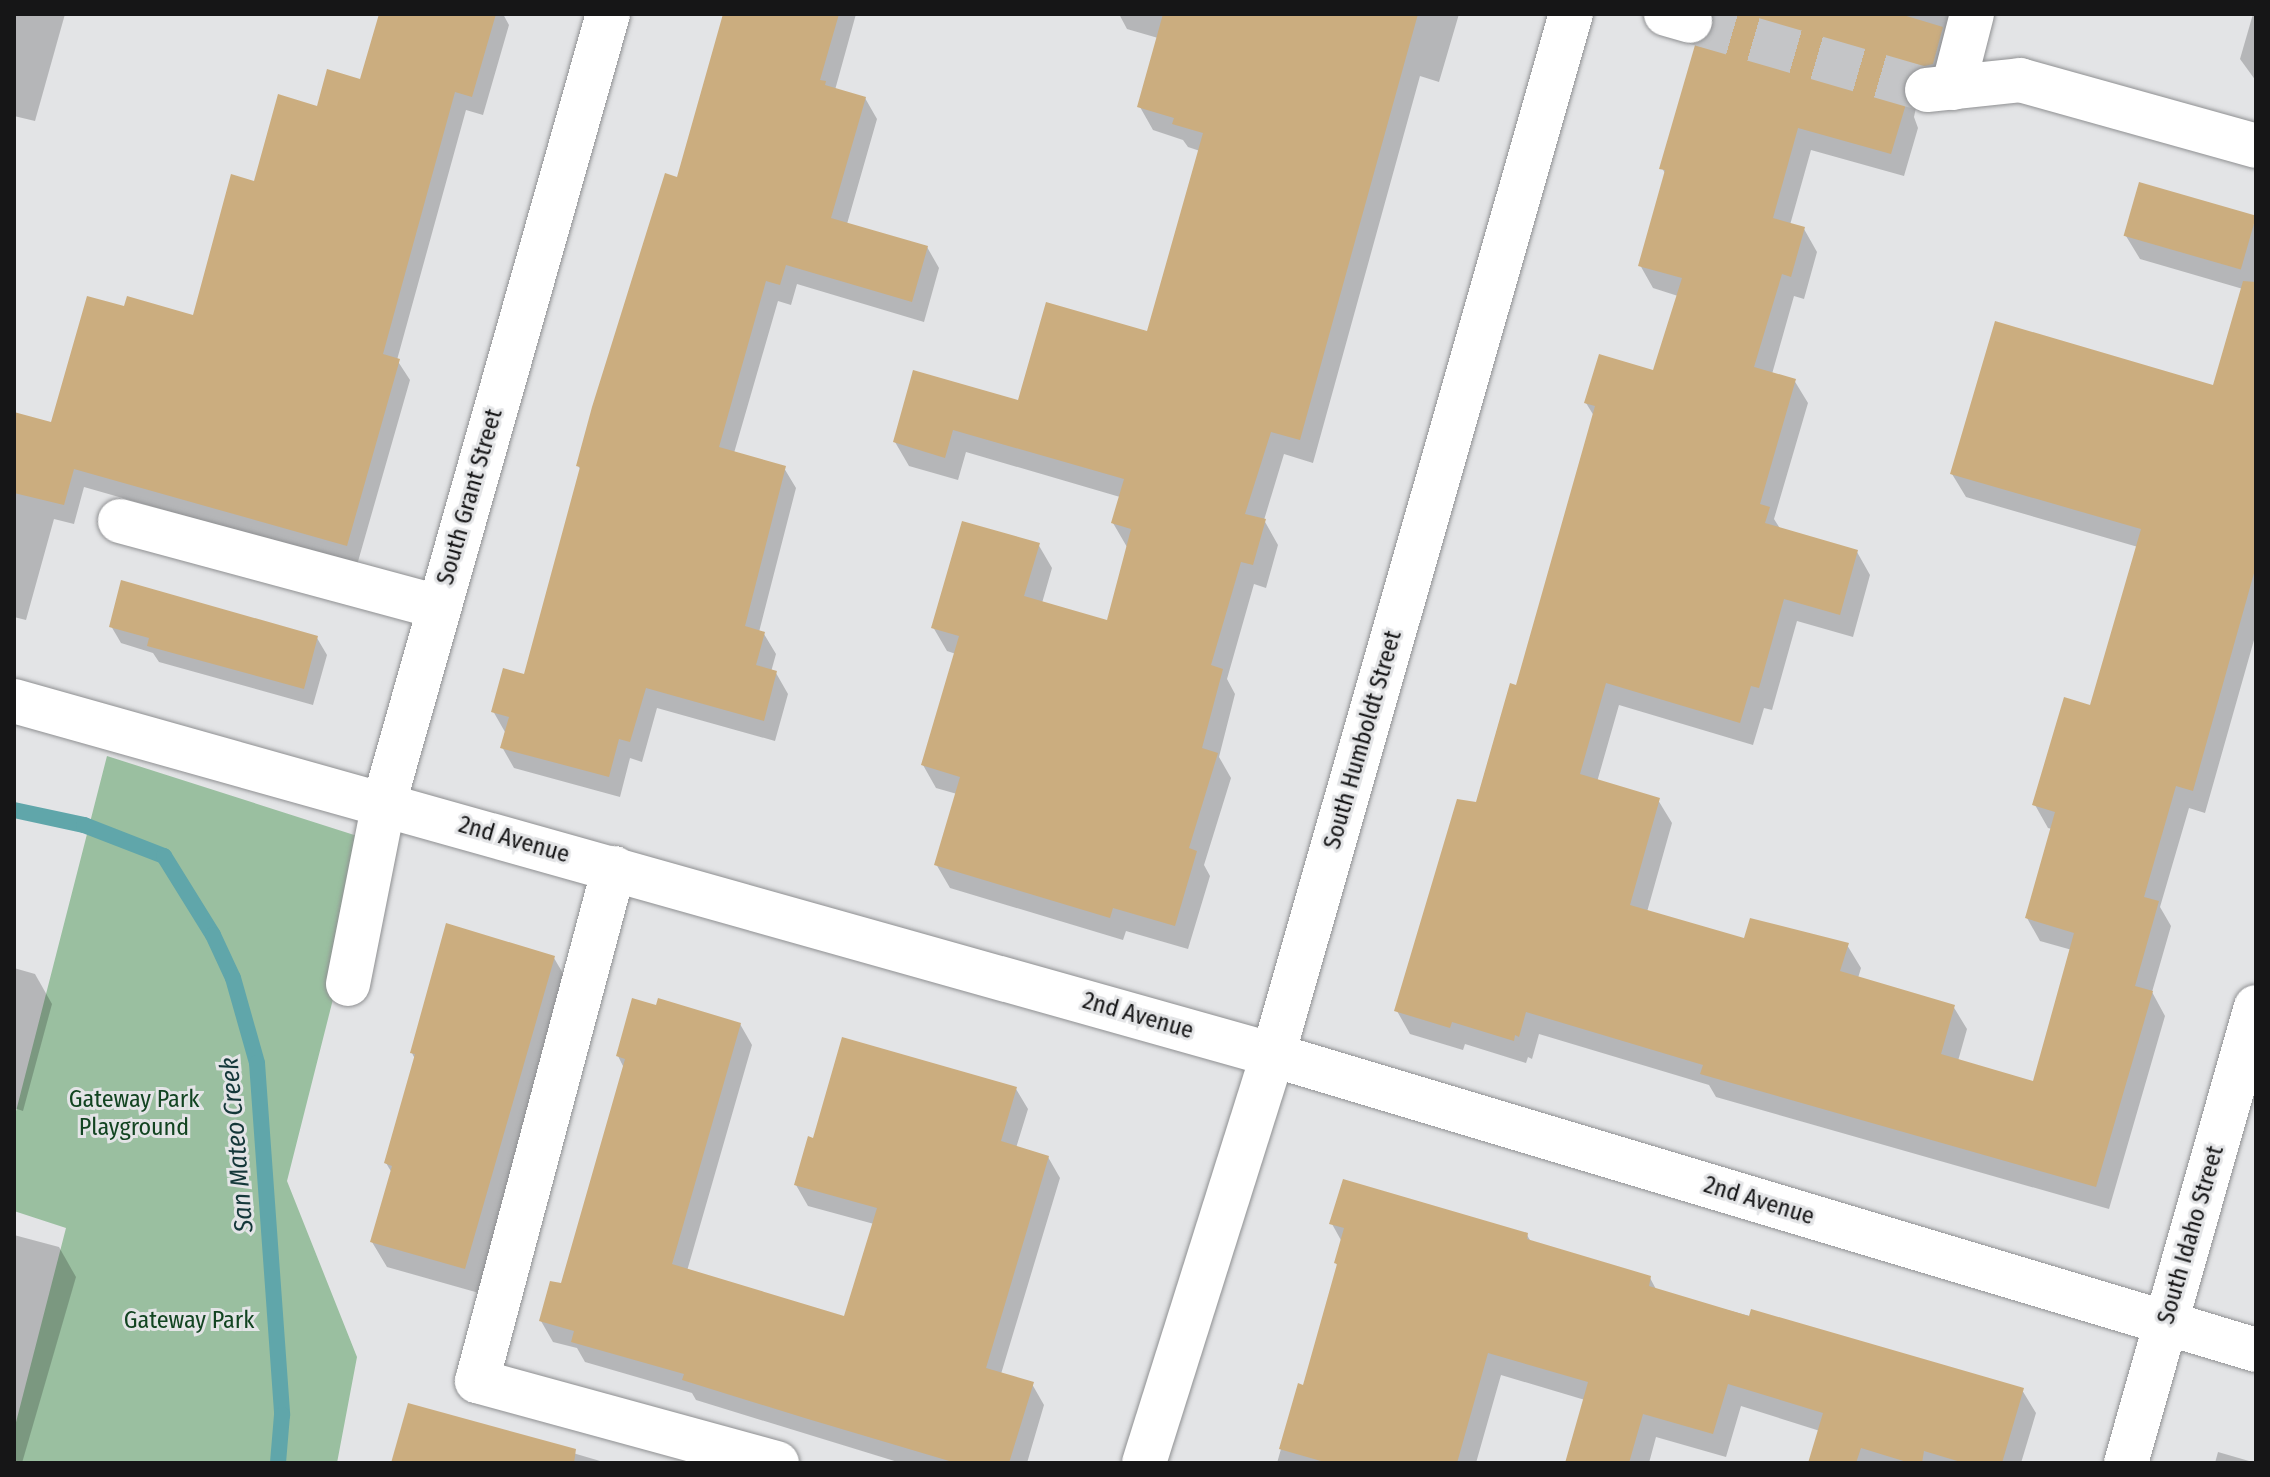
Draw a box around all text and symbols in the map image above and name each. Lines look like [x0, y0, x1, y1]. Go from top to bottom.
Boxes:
street label: South Grant Street [431, 406, 509, 588]
street label: South Humboldt Street [1318, 628, 1408, 852]
street label: 2nd Avenue [455, 810, 573, 870]
street label: 2nd Avenue [1079, 986, 1197, 1046]
water label: San Mateo Creek [214, 1056, 260, 1234]
park label: Gateway Park Playground [69, 1086, 199, 1142]
street label: South Idaho Street [2152, 1143, 2230, 1327]
street label: 2nd Avenue [1700, 1171, 1818, 1231]
park label: Gateway Park [124, 1307, 254, 1335]

